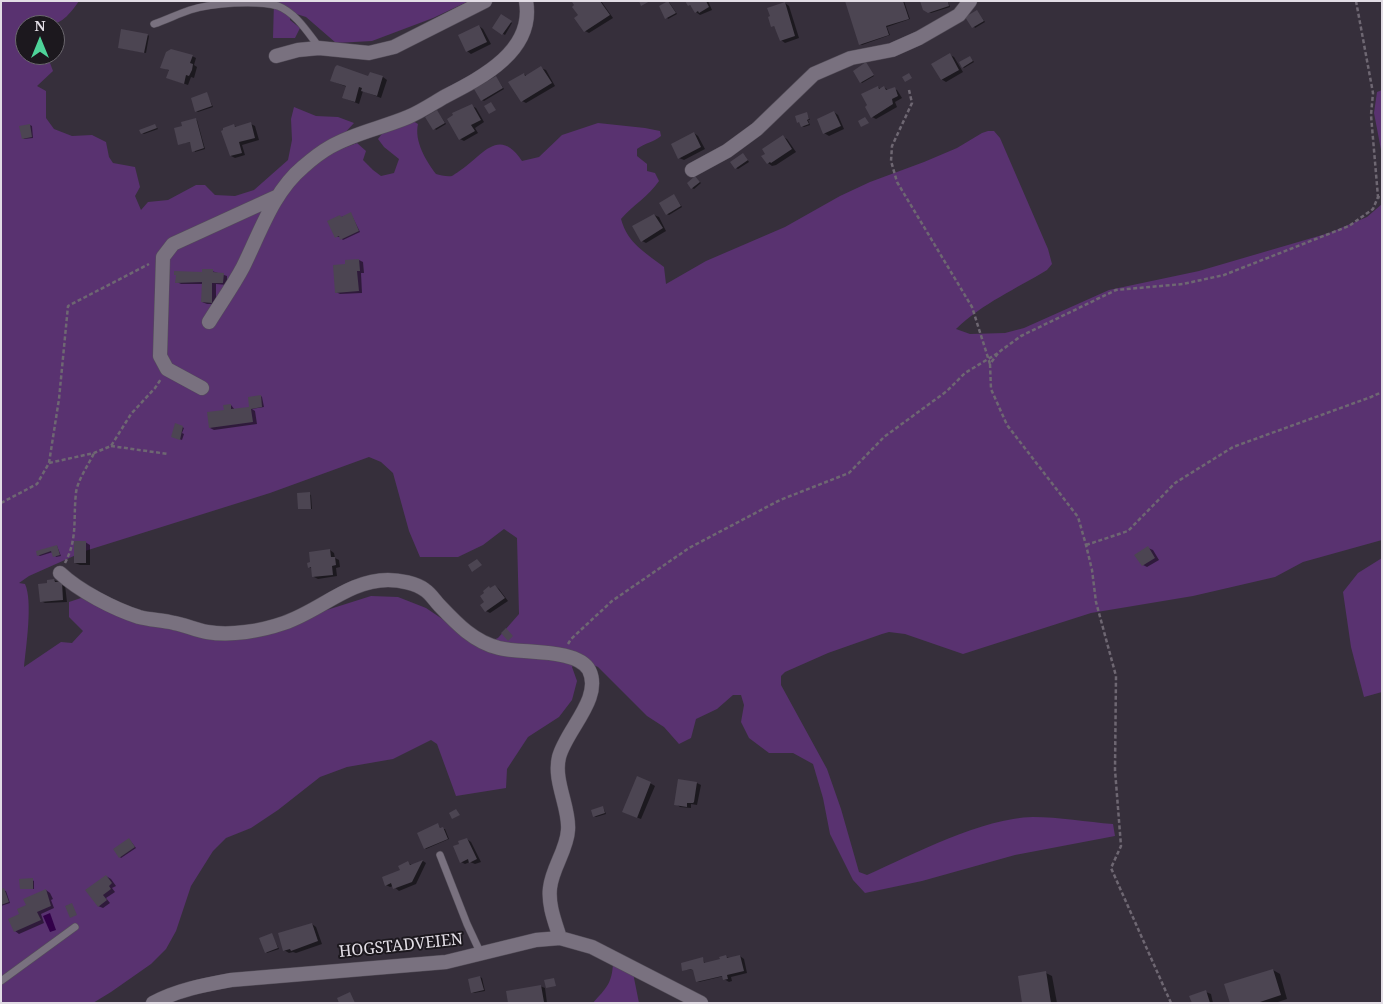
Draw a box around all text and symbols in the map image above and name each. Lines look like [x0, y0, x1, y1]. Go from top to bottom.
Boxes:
north arrow [15, 15, 65, 65]
text: N [34, 16, 46, 35]
street label: HOGSTADVEIEN [338, 930, 464, 962]

